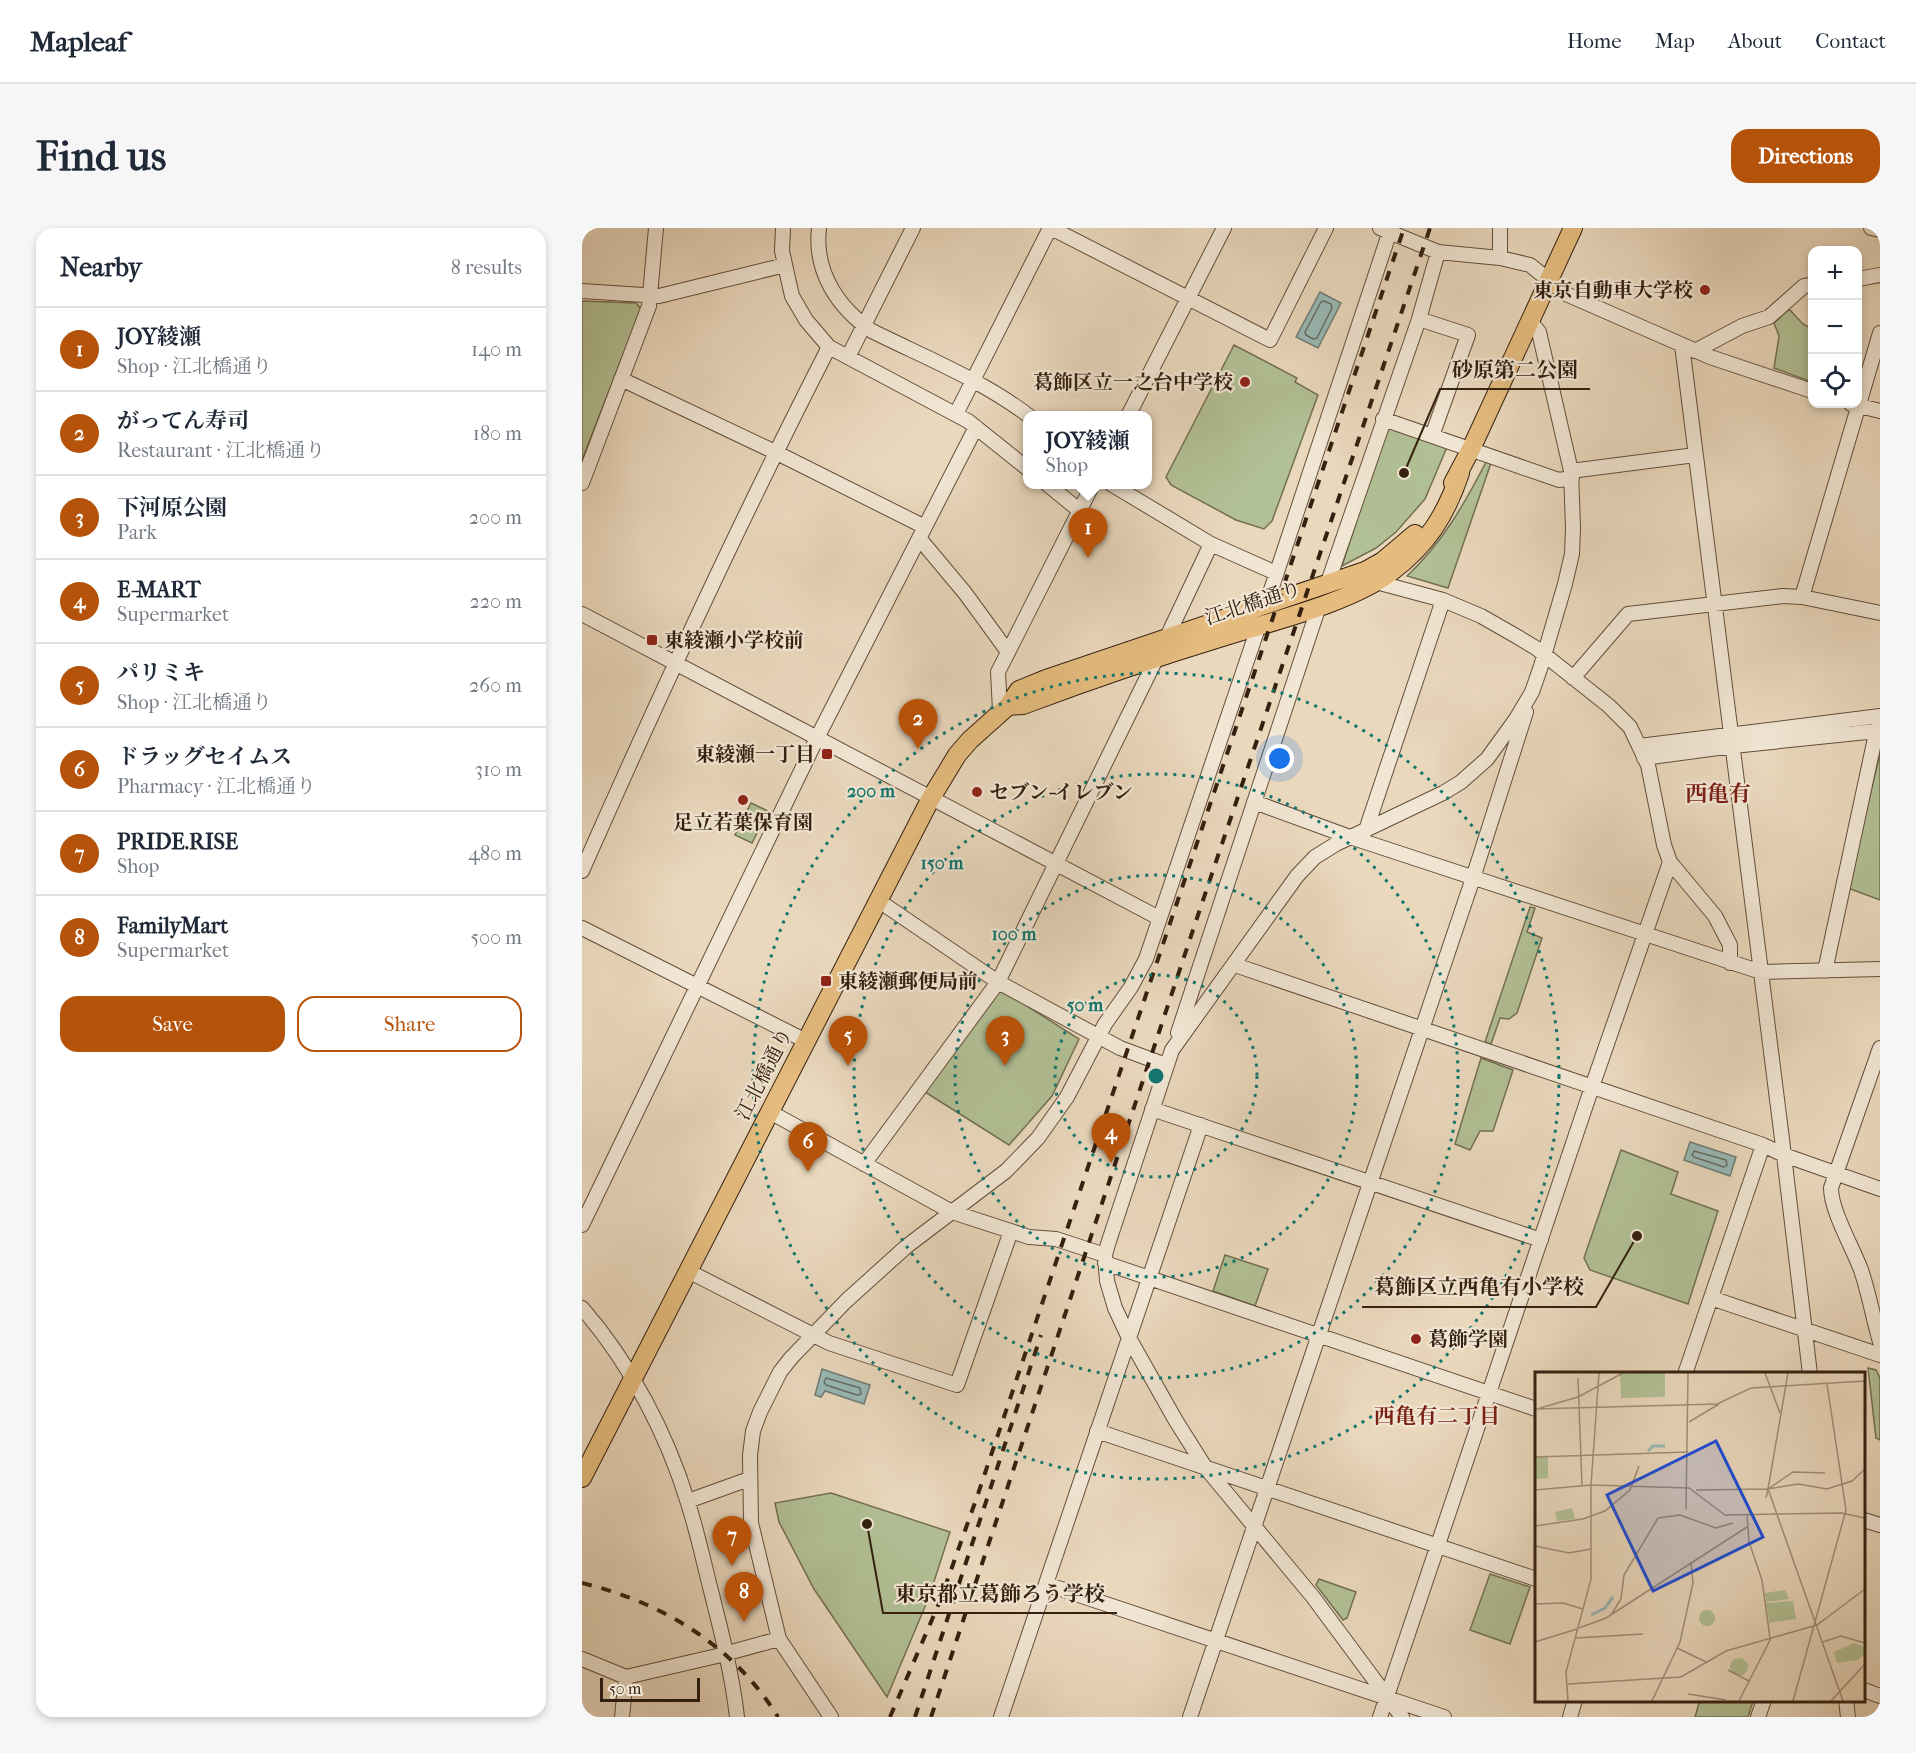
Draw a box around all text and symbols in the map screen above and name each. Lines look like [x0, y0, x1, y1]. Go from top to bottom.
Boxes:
text: Mapleaf [30, 25, 127, 58]
text: Home [1567, 29, 1622, 53]
text: Map [1655, 29, 1695, 53]
text: About [1728, 29, 1782, 53]
text: Contact [1815, 29, 1886, 53]
button: Directions [1731, 129, 1880, 183]
text: Find us [36, 132, 166, 181]
map controls [1808, 246, 1862, 408]
button: + [1808, 246, 1862, 300]
text: Nearby [60, 252, 142, 283]
text: 8 results [451, 256, 522, 279]
place label: 東京自動車大学校 [1533, 279, 1693, 302]
marker: 東京自動車大学校 [1698, 283, 1712, 297]
button: − [1808, 300, 1862, 354]
text: JOY綾瀬 [117, 324, 201, 350]
text: 1 [76, 338, 83, 361]
text: 140 m [471, 338, 522, 361]
callout: 砂原第二公園 [1440, 350, 1590, 389]
button: locate [1808, 354, 1862, 408]
text: Shop · 江北橋通り [117, 355, 272, 378]
text: 砂原第二公園 [1452, 358, 1578, 382]
place label: 葛飾区立一之台中学校 [1033, 371, 1233, 394]
marker: 葛飾区立一之台中学校 [1238, 375, 1252, 389]
text: がってん寿司 [117, 408, 249, 434]
popup [1023, 411, 1152, 489]
text: 2 [74, 422, 85, 445]
text: 180 m [473, 422, 522, 445]
text: JOY綾瀬 [1046, 428, 1129, 454]
text: Restaurant · 江北橋通り [117, 439, 325, 462]
text: Shop [1046, 454, 1088, 477]
text: 下河原公園 [117, 495, 227, 521]
text: 3 [75, 506, 84, 529]
text: 200 m [469, 506, 522, 529]
pin: 1 [1068, 508, 1108, 558]
text: Park [117, 521, 157, 544]
text: E-MART [117, 577, 201, 603]
street label: 江北橋通り [1202, 577, 1304, 629]
text: 4 [74, 590, 85, 613]
text: 220 m [469, 590, 522, 613]
text: Supermarket [117, 603, 229, 626]
place label: 東綾瀬小学校前 [664, 629, 804, 652]
marker: 東綾瀬小学校前 [645, 633, 659, 647]
text: パリミキ [117, 660, 205, 686]
text: 5 [75, 674, 84, 697]
text: 260 m [469, 674, 522, 697]
text: Shop · 江北橋通り [117, 691, 272, 714]
pin: 2 [898, 700, 938, 749]
place label: 東綾瀬一丁目 [695, 743, 815, 766]
text: ドラッグセイムス [117, 744, 292, 770]
your location [1265, 744, 1294, 773]
marker: 東綾瀬一丁目 [820, 747, 834, 761]
text: 6 [74, 758, 85, 781]
text: 310 m [475, 758, 522, 781]
text: Pharmacy · 江北橋通り [117, 775, 316, 798]
text: 200 m [847, 781, 896, 802]
place label: セブン-イレブン [989, 781, 1133, 804]
district label: 西亀有 [1685, 781, 1751, 807]
marker: セブン-イレブン [970, 785, 984, 799]
marker: 足立若葉保育園 [736, 793, 750, 807]
place label: 足立若葉保育園 [673, 811, 813, 834]
text: PRIDE.RISE [117, 829, 238, 855]
text: 7 [75, 842, 84, 865]
text: 480 m [468, 842, 522, 865]
text: 150 m [921, 853, 964, 874]
text: Shop [117, 855, 159, 878]
text: FamilyMart [117, 913, 228, 939]
text: 100 m [991, 924, 1038, 945]
text: 8 [74, 926, 85, 949]
text: 500 m [470, 926, 522, 949]
text: Supermarket [117, 939, 229, 962]
place label: 東綾瀬郵便局前 [838, 970, 978, 993]
marker: 東綾瀬郵便局前 [819, 974, 833, 988]
text: 50 m [1067, 995, 1104, 1016]
button: Save [60, 996, 285, 1052]
button: Share [297, 996, 522, 1052]
pin: 5 [828, 1016, 868, 1066]
pin: 3 [986, 1016, 1024, 1066]
street label: 江北橋通り [731, 1024, 797, 1124]
centre of rings [1146, 1066, 1166, 1086]
pin: 4 [1092, 1114, 1130, 1163]
pin: 6 [788, 1122, 828, 1172]
callout: 葛飾区立西亀有小学校 [1362, 1268, 1596, 1307]
text: 葛飾区立西亀有小学校 [1374, 1275, 1584, 1299]
place label: 葛飾学園 [1428, 1328, 1508, 1351]
marker: 葛飾学園 [1409, 1332, 1423, 1346]
inset map [1535, 1372, 1865, 1702]
district label: 西亀有二丁目 [1374, 1404, 1500, 1428]
pin: 7 [712, 1516, 752, 1566]
pin: 8 [724, 1572, 764, 1622]
callout: 東京都立葛飾ろう学校 [883, 1574, 1117, 1613]
text: 東京都立葛飾ろう学校 [895, 1582, 1105, 1606]
scale bar [600, 1675, 700, 1702]
text: 50 m [609, 1679, 641, 1698]

